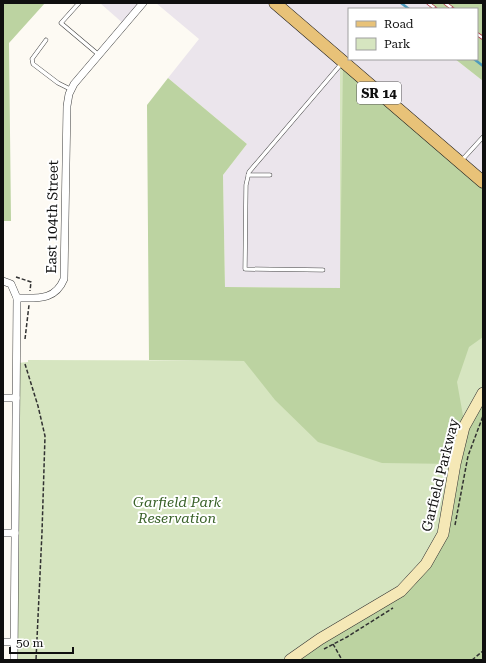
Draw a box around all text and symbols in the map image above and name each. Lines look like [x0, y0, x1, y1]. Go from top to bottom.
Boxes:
legend [348, 8, 478, 60]
text: Road [384, 17, 414, 31]
text: Park [384, 37, 411, 51]
road number: SR 14 [357, 82, 401, 104]
street label: East 104th Street [43, 160, 61, 274]
street label: Garfield Parkway [418, 416, 462, 533]
park label: Garfield Park Reservation [133, 494, 221, 526]
scale bar [10, 629, 73, 655]
text: 50 m [16, 636, 43, 650]

